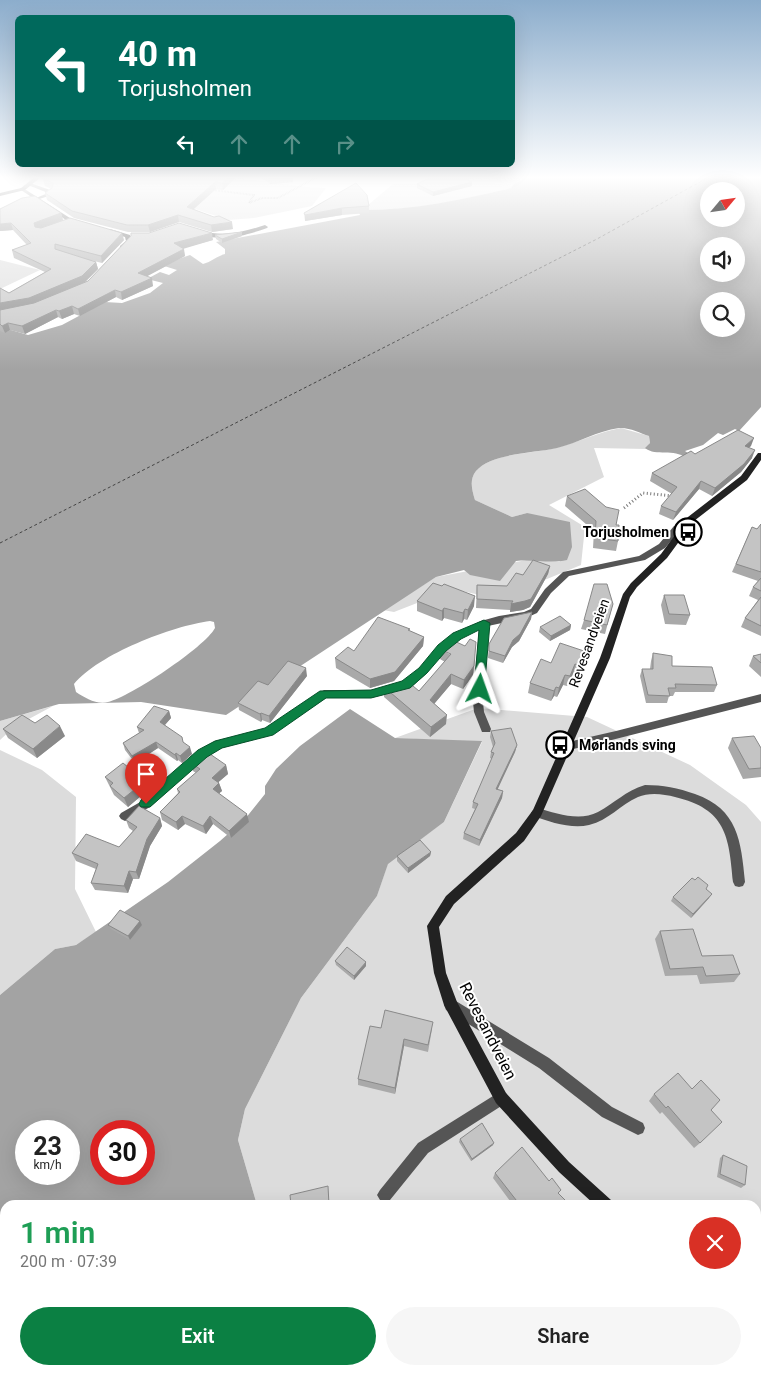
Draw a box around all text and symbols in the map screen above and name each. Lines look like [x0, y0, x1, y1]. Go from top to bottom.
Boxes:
text: 40 m [118, 34, 197, 75]
icon: left [35, 35, 100, 100]
text: Torjusholmen [118, 76, 252, 101]
icon: left [172, 130, 200, 158]
icon: ahead [225, 130, 253, 158]
icon: ahead [278, 130, 306, 158]
icon: right [331, 130, 359, 158]
north arrow [700, 182, 745, 228]
map controls [700, 182, 745, 337]
button: sound [700, 237, 745, 282]
button: search [700, 292, 745, 337]
bus stop icon: Torjusholmen [673, 517, 703, 547]
place label: Torjusholmen [583, 524, 669, 540]
street label: Revesandveien [566, 596, 612, 690]
position arrow [453, 662, 505, 714]
bus stop icon: Mørlands sving [545, 730, 575, 760]
place label: Mørlands sving [579, 737, 676, 753]
pin [125, 753, 167, 804]
icon: arrive [132, 760, 160, 788]
street label: Revesandveien [455, 979, 521, 1083]
speed limit sign: 30 [90, 1120, 155, 1185]
text: 23 [33, 1132, 62, 1161]
text: km/h [33, 1158, 62, 1172]
text: 1 min [20, 1215, 95, 1250]
button: close [689, 1217, 741, 1269]
text: 200 m · 07:39 [20, 1252, 117, 1271]
button: Exit [20, 1307, 376, 1365]
button: Share [386, 1307, 741, 1365]

